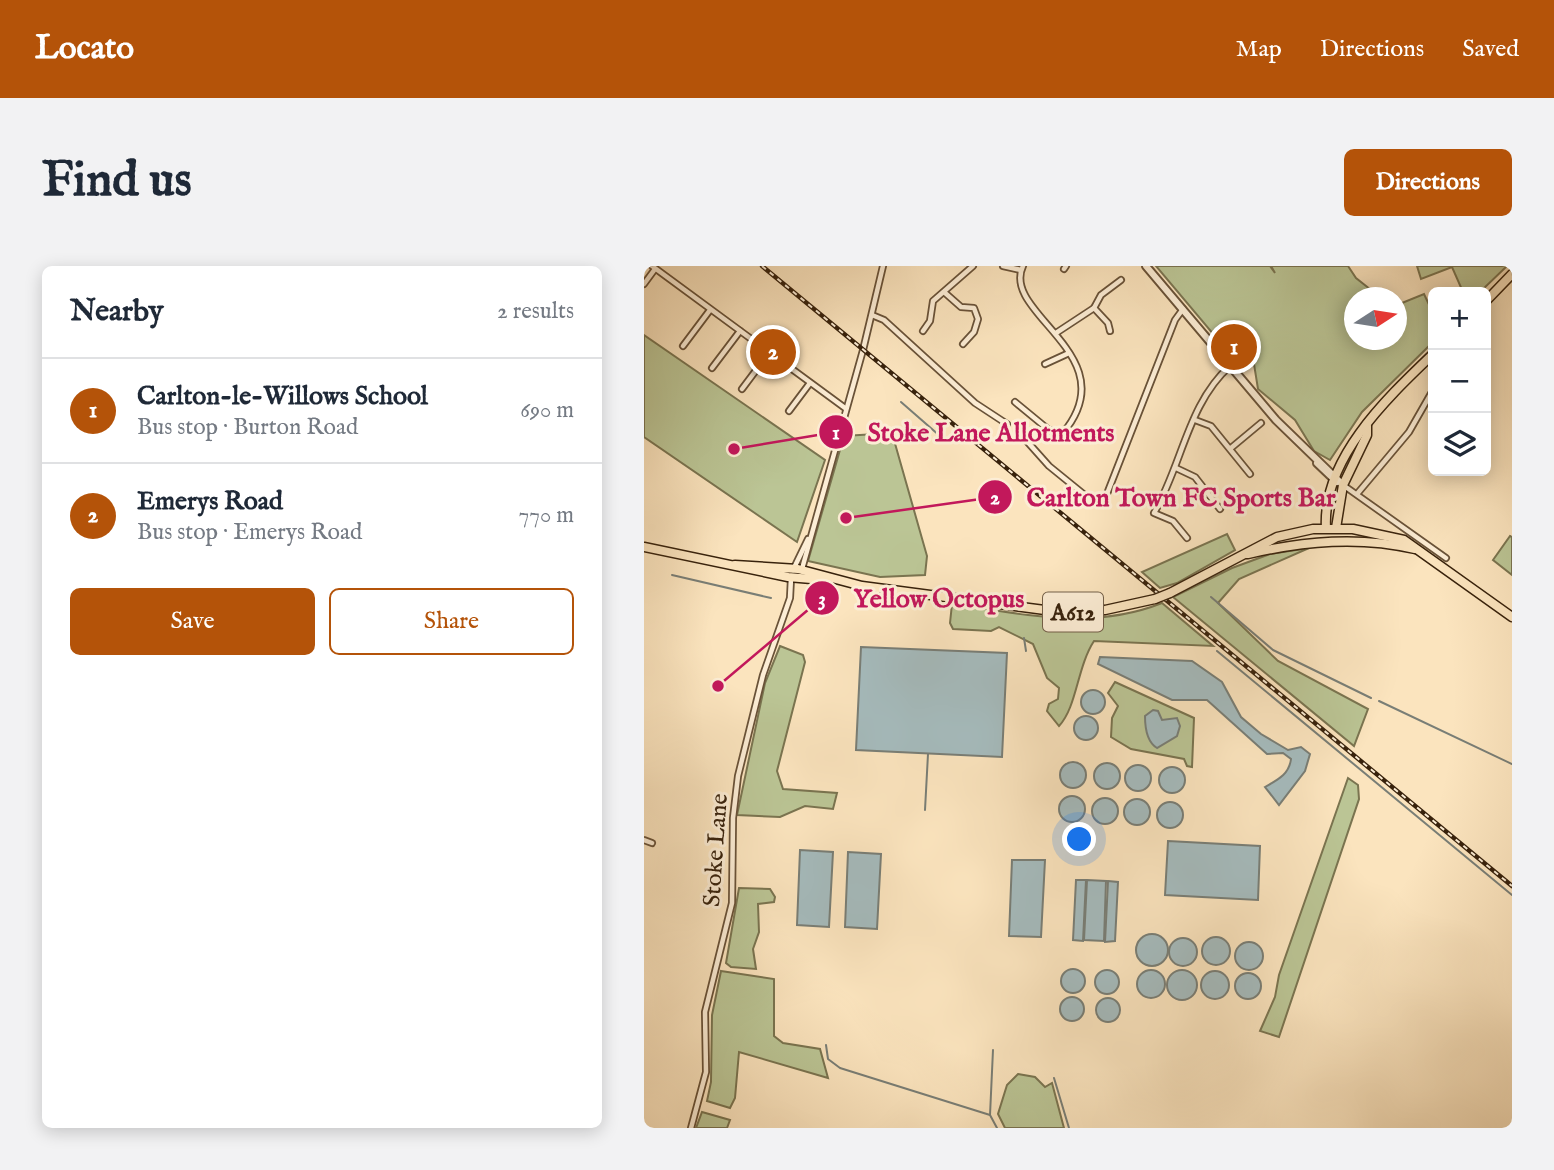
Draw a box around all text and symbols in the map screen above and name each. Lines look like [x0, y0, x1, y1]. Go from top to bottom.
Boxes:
text: Locato [35, 28, 134, 70]
text: Map [1236, 34, 1282, 65]
text: Directions [1320, 34, 1424, 65]
text: Saved [1462, 34, 1519, 65]
button: Directions [1344, 149, 1512, 216]
text: Find us [42, 151, 192, 213]
north arrow [1344, 287, 1407, 350]
map controls [1428, 287, 1491, 476]
button: + [1428, 287, 1491, 350]
text: Nearby [70, 293, 163, 331]
text: 2 results [497, 297, 574, 326]
pin: 1 [1211, 321, 1257, 373]
pin: 2 [750, 326, 796, 378]
button: − [1428, 350, 1491, 413]
text: Carlton-le-Willows School [137, 380, 428, 413]
text: 1 [89, 396, 97, 425]
text: 690 m [520, 396, 574, 425]
callout: Stoke Lane Allotments [819, 408, 1129, 455]
text: Bus stop · Burton Road [137, 413, 358, 442]
button: layers [1428, 413, 1491, 476]
text: Stoke Lane Allotments [868, 417, 1114, 450]
text: 1 [832, 420, 840, 447]
callout: Carlton Town FC Sports Bar [978, 473, 1350, 520]
text: Carlton Town FC Sports Bar [1026, 482, 1336, 515]
text: Emerys Road [137, 485, 283, 518]
text: 2 [990, 485, 1000, 512]
text: 2 [88, 501, 98, 530]
text: 770 m [518, 501, 574, 530]
text: Bus stop · Emerys Road [137, 518, 362, 547]
callout: Yellow Octopus [804, 574, 1038, 621]
text: Yellow Octopus [854, 583, 1024, 616]
text: 3 [818, 586, 826, 613]
button: Save [70, 588, 315, 655]
button: Share [329, 588, 574, 655]
road number: A612 [1043, 592, 1103, 632]
street label: Stoke Lane [697, 792, 736, 908]
your location [1062, 822, 1096, 856]

